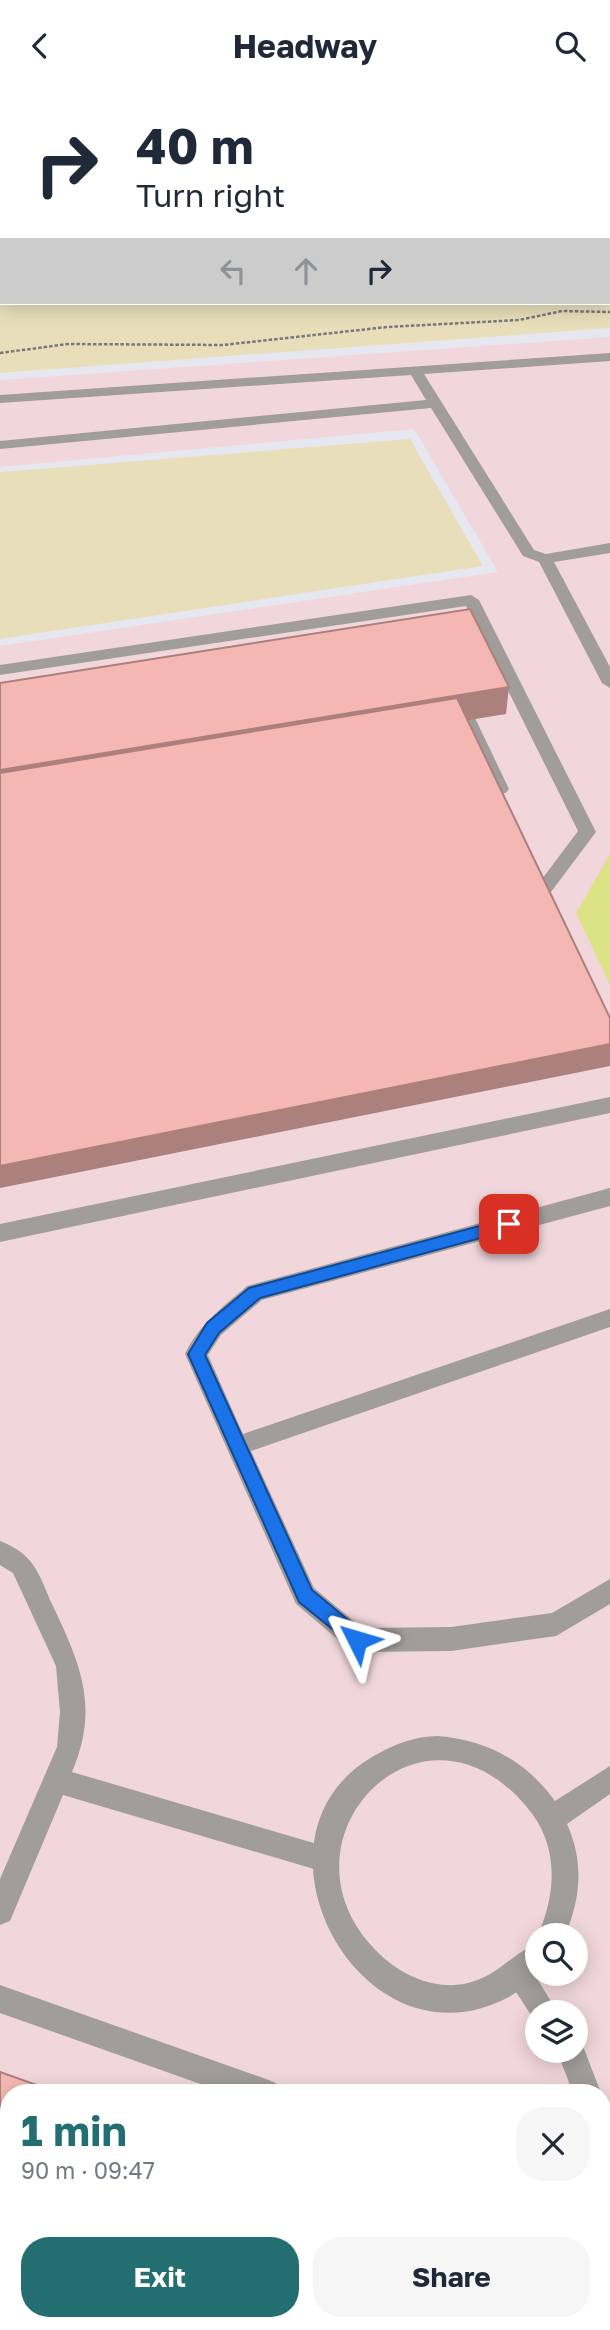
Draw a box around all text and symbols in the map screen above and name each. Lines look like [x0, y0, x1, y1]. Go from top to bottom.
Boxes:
icon: back [21, 27, 59, 65]
text: Headway [233, 27, 377, 65]
icon: search [551, 27, 589, 65]
text: 40 m [136, 116, 254, 175]
icon: right [21, 119, 112, 210]
text: Turn right [136, 176, 285, 214]
icon: left [214, 252, 252, 290]
icon: ahead [287, 252, 325, 290]
icon: right [360, 252, 398, 290]
pin [479, 1194, 539, 1254]
icon: arrive [490, 1205, 528, 1243]
position arrow [320, 1603, 394, 1677]
map controls [525, 1923, 588, 2063]
button: search [525, 1923, 588, 1986]
button: layers [525, 2000, 588, 2063]
text: 1 min [21, 2105, 127, 2155]
button: close [516, 2107, 590, 2181]
text: 90 m · 09:47 [21, 2156, 155, 2184]
button: Exit [21, 2237, 299, 2317]
button: Share [313, 2237, 590, 2317]

